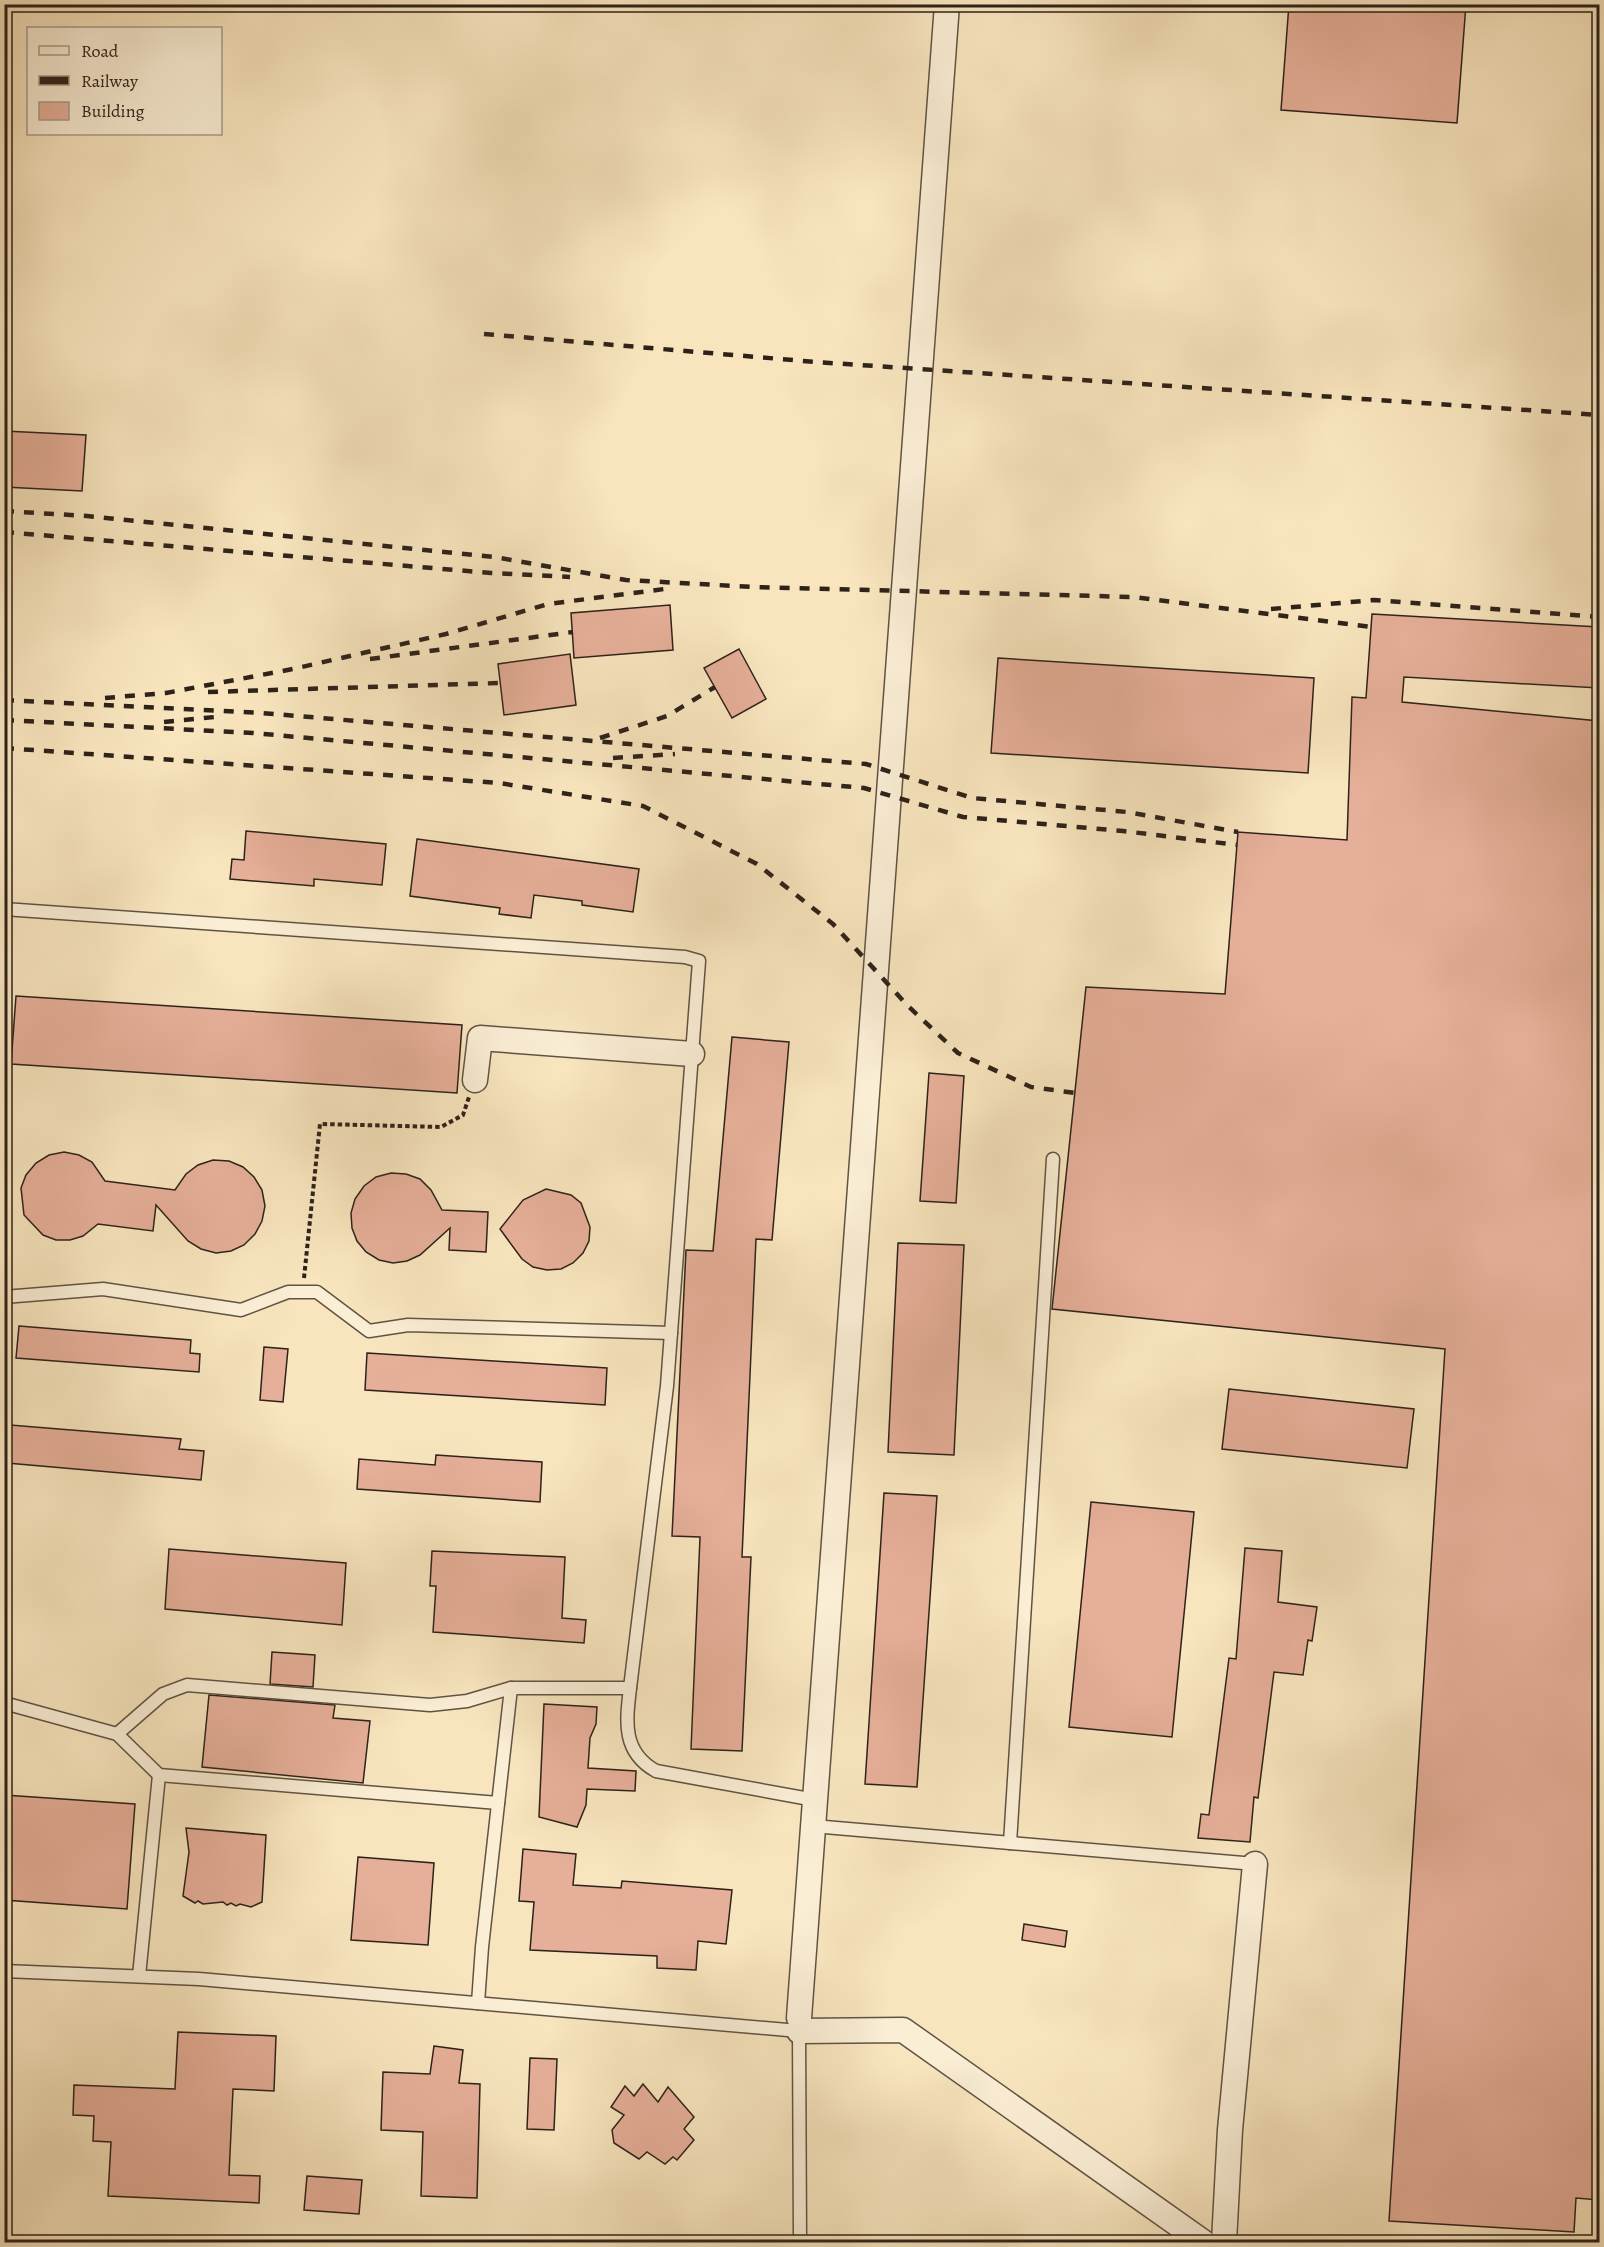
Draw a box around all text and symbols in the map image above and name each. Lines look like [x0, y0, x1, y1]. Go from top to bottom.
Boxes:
legend [27, 27, 222, 135]
text: Road [81, 39, 119, 63]
text: Railway [81, 69, 139, 93]
text: Building [81, 99, 145, 123]

